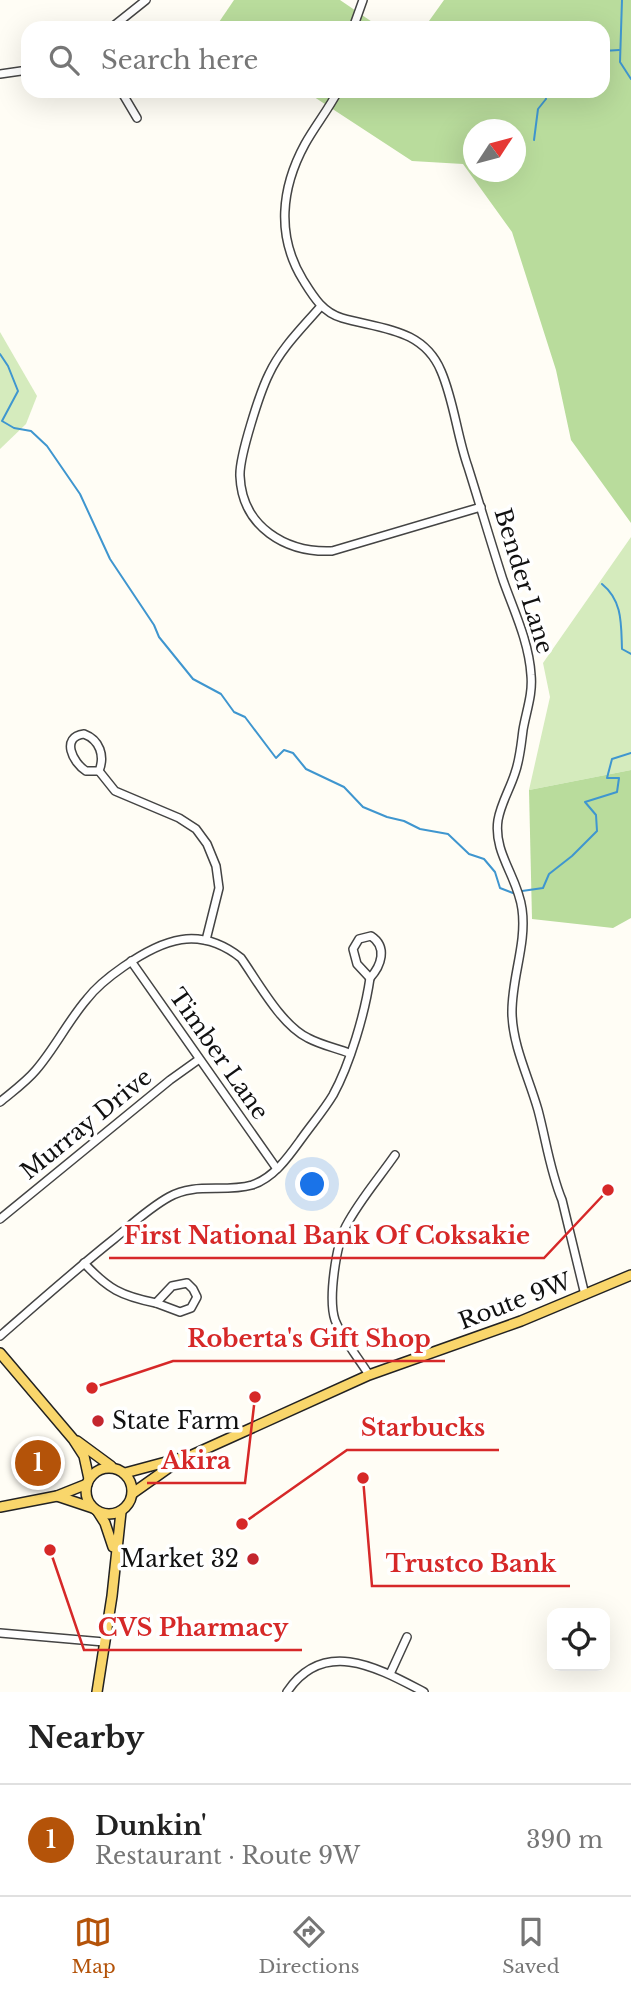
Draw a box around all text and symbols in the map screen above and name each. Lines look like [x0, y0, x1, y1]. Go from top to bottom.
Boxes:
search box [21, 21, 610, 98]
icon: search [45, 41, 83, 79]
text: Search here [101, 44, 258, 76]
north arrow [463, 119, 526, 182]
street label: Bender Lane [489, 505, 559, 657]
street label: Timber Lane [163, 983, 275, 1125]
street label: Murray Drive [15, 1063, 157, 1185]
your location [295, 1167, 329, 1201]
callout: First National Bank Of Coksakie [109, 1213, 544, 1258]
text: First National Bank Of Coksakie [124, 1221, 530, 1250]
street label: Route 9W [455, 1266, 576, 1335]
callout: Roberta's Gift Shop [173, 1316, 445, 1361]
text: Roberta's Gift Shop [187, 1324, 431, 1353]
callout: Starbucks [347, 1405, 499, 1450]
place label: State Farm [112, 1407, 240, 1435]
marker: State Farm [90, 1413, 106, 1429]
text: Starbucks [361, 1413, 485, 1442]
pin: 1 [15, 1437, 61, 1489]
callout: Akira [147, 1438, 245, 1483]
text: Akira [160, 1446, 231, 1475]
callout: Trustco Bank [372, 1541, 570, 1586]
place label: Market 32 [120, 1545, 239, 1573]
text: Trustco Bank [386, 1549, 557, 1578]
marker: Market 32 [245, 1551, 261, 1567]
callout: CVS Pharmacy [84, 1605, 302, 1650]
map controls [547, 1608, 610, 1671]
button: locate [547, 1608, 610, 1671]
text: CVS Pharmacy [98, 1613, 289, 1642]
text: Nearby [28, 1719, 144, 1756]
text: Dunkin' [95, 1810, 207, 1842]
text: 1 [46, 1826, 56, 1854]
text: 390 m [526, 1826, 603, 1854]
text: Restaurant · Route 9W [95, 1842, 360, 1870]
tab: Map [71, 1913, 116, 1978]
tab: Directions [258, 1913, 359, 1978]
tab: Saved [502, 1913, 560, 1978]

